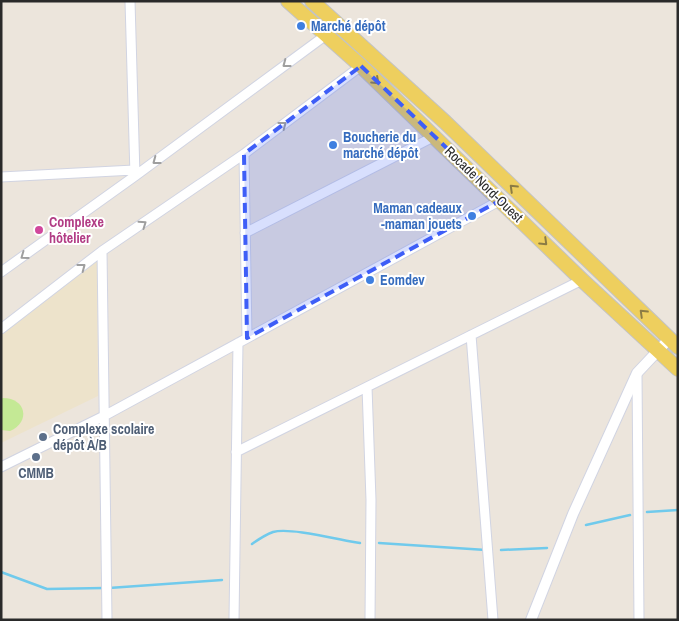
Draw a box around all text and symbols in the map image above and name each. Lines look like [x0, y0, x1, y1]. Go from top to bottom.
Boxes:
place label: Marché dépôt [311, 17, 386, 35]
marker: Marché dépôt [295, 20, 307, 32]
one-way arrow [282, 58, 292, 67]
one-way arrow [371, 75, 380, 84]
one-way arrow [277, 122, 286, 130]
place label: Boucherie du marché dépôt [343, 128, 418, 162]
marker: Boucherie du marché dépôt [327, 139, 339, 151]
street label: Rocade Nord-Ouest [441, 142, 527, 226]
one-way arrow [152, 155, 162, 164]
one-way arrow [510, 185, 519, 194]
place label: Maman cadeaux -maman jouets [373, 199, 463, 233]
marker: Maman cadeaux -maman jouets [466, 210, 478, 222]
place label: Complexe hôtelier [49, 213, 104, 247]
one-way arrow [137, 221, 146, 230]
marker: Complexe hôtelier [33, 224, 45, 236]
one-way arrow [538, 236, 547, 245]
one-way arrow [21, 250, 30, 258]
one-way arrow [76, 264, 86, 273]
place label: Eomdev [380, 271, 425, 289]
marker: Eomdev [364, 274, 376, 286]
one-way arrow [639, 310, 648, 319]
place label: Complexe scolaire dépôt À/B [53, 420, 154, 454]
marker: Complexe scolaire dépôt À/B [37, 431, 49, 443]
marker: CMMB [30, 451, 42, 463]
place label: CMMB [18, 464, 54, 482]

